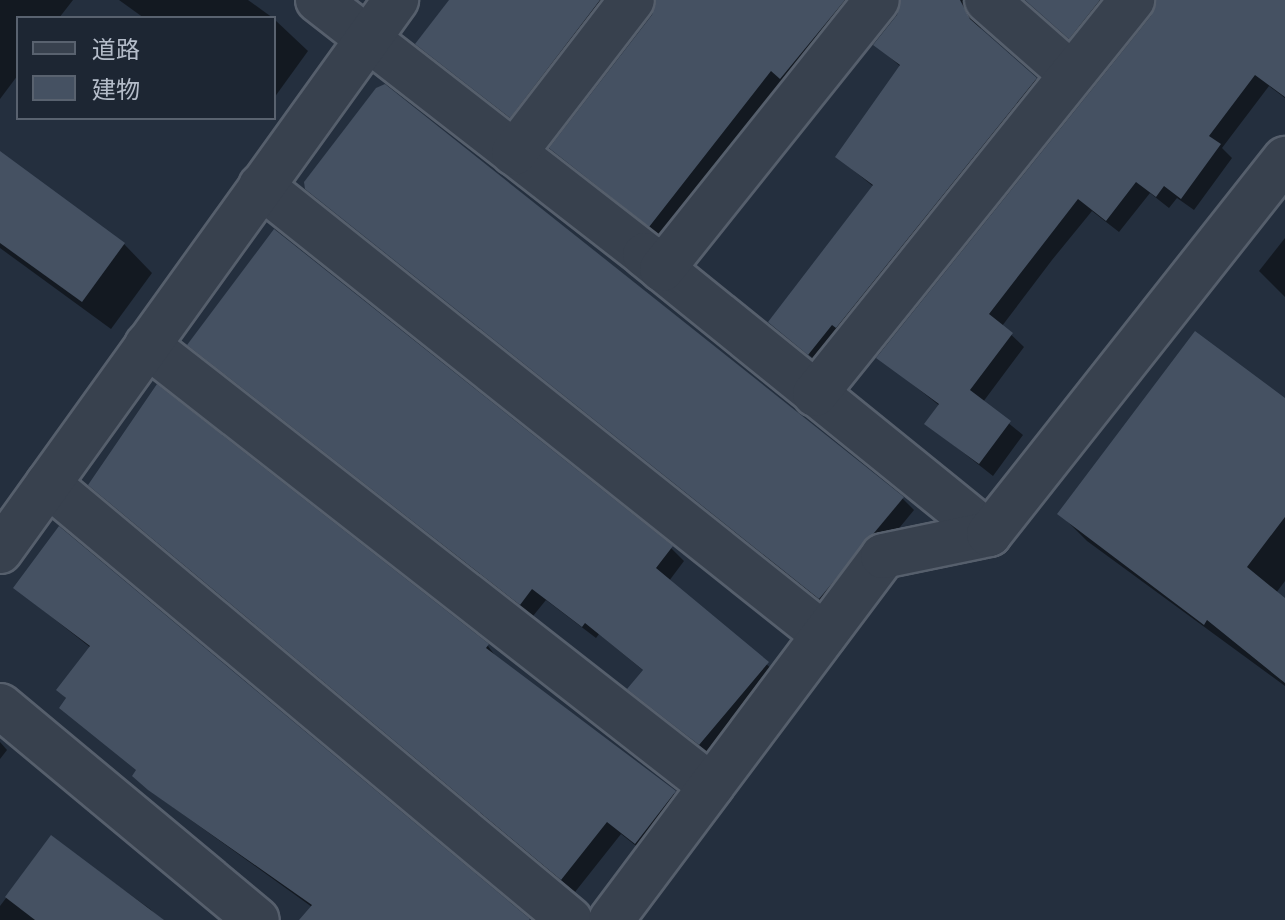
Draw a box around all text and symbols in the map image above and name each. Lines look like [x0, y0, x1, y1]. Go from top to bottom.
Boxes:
legend [16, 16, 276, 120]
text: 道路 [92, 31, 140, 67]
text: 建物 [92, 71, 140, 107]

